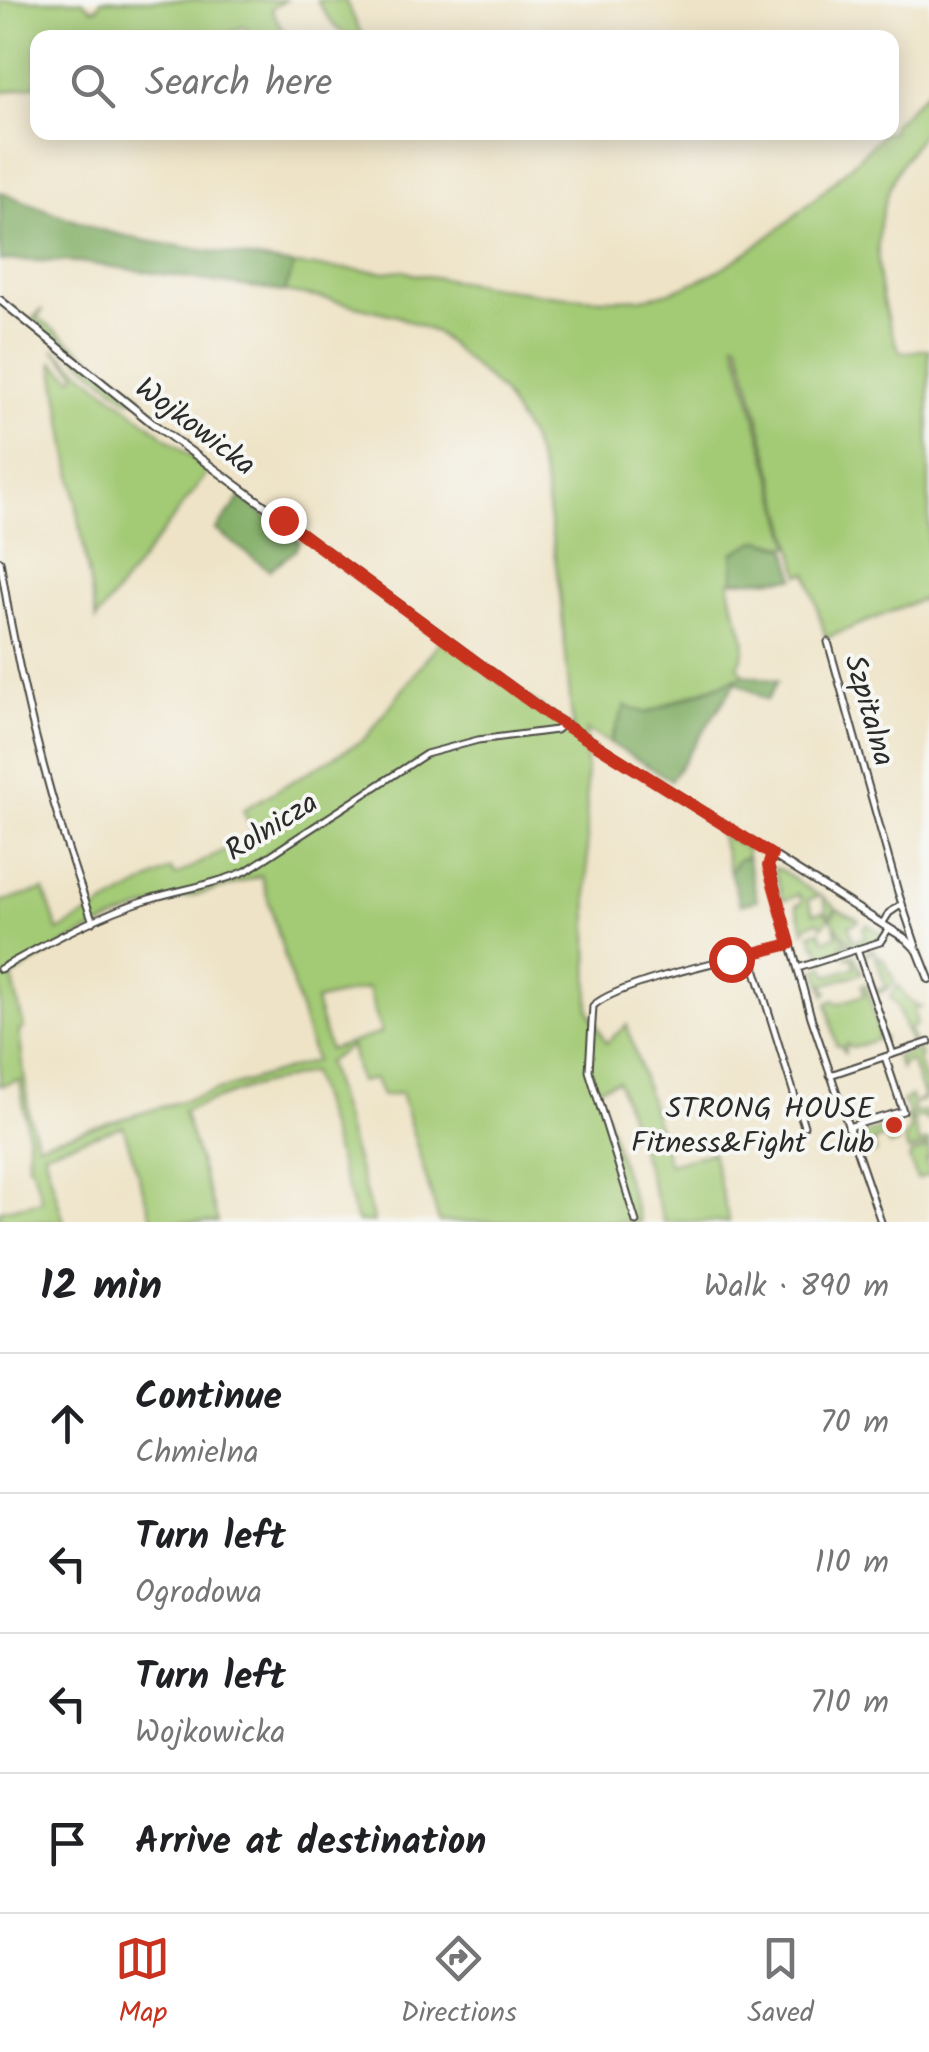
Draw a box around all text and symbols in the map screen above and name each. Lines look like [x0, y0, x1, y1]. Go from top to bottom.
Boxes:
search box [30, 30, 899, 140]
text: Search here [145, 55, 332, 115]
icon: search [65, 58, 120, 113]
street label: Wojkowicka [124, 366, 266, 489]
route end [261, 498, 307, 544]
street label: Szpitalna [829, 649, 907, 772]
street label: Rolnicza [216, 780, 328, 875]
route start [709, 937, 755, 983]
place label: STRONG HOUSE Fitness&Fight Club [631, 1086, 875, 1168]
marker: STRONG HOUSE Fitness&Fight Club [883, 1114, 905, 1136]
text: 12 min [40, 1254, 162, 1321]
text: Walk · 890 m [704, 1262, 889, 1313]
text: Continue [135, 1368, 282, 1428]
icon: ahead [40, 1396, 95, 1451]
text: 70 m [820, 1398, 889, 1449]
text: Chmielna [135, 1428, 259, 1479]
text: Turn left [135, 1508, 286, 1568]
icon: left [40, 1536, 95, 1591]
text: 110 m [815, 1538, 889, 1589]
text: Ogrodowa [135, 1568, 262, 1619]
text: Turn left [135, 1648, 286, 1708]
icon: left [40, 1676, 95, 1731]
text: 710 m [810, 1678, 889, 1729]
text: Wojkowicka [135, 1708, 286, 1759]
text: Arrive at destination [135, 1813, 486, 1873]
icon: arrive [40, 1816, 95, 1871]
tab: Map [115, 1931, 170, 2036]
tab: Directions [401, 1931, 517, 2036]
tab: Saved [747, 1931, 814, 2036]

